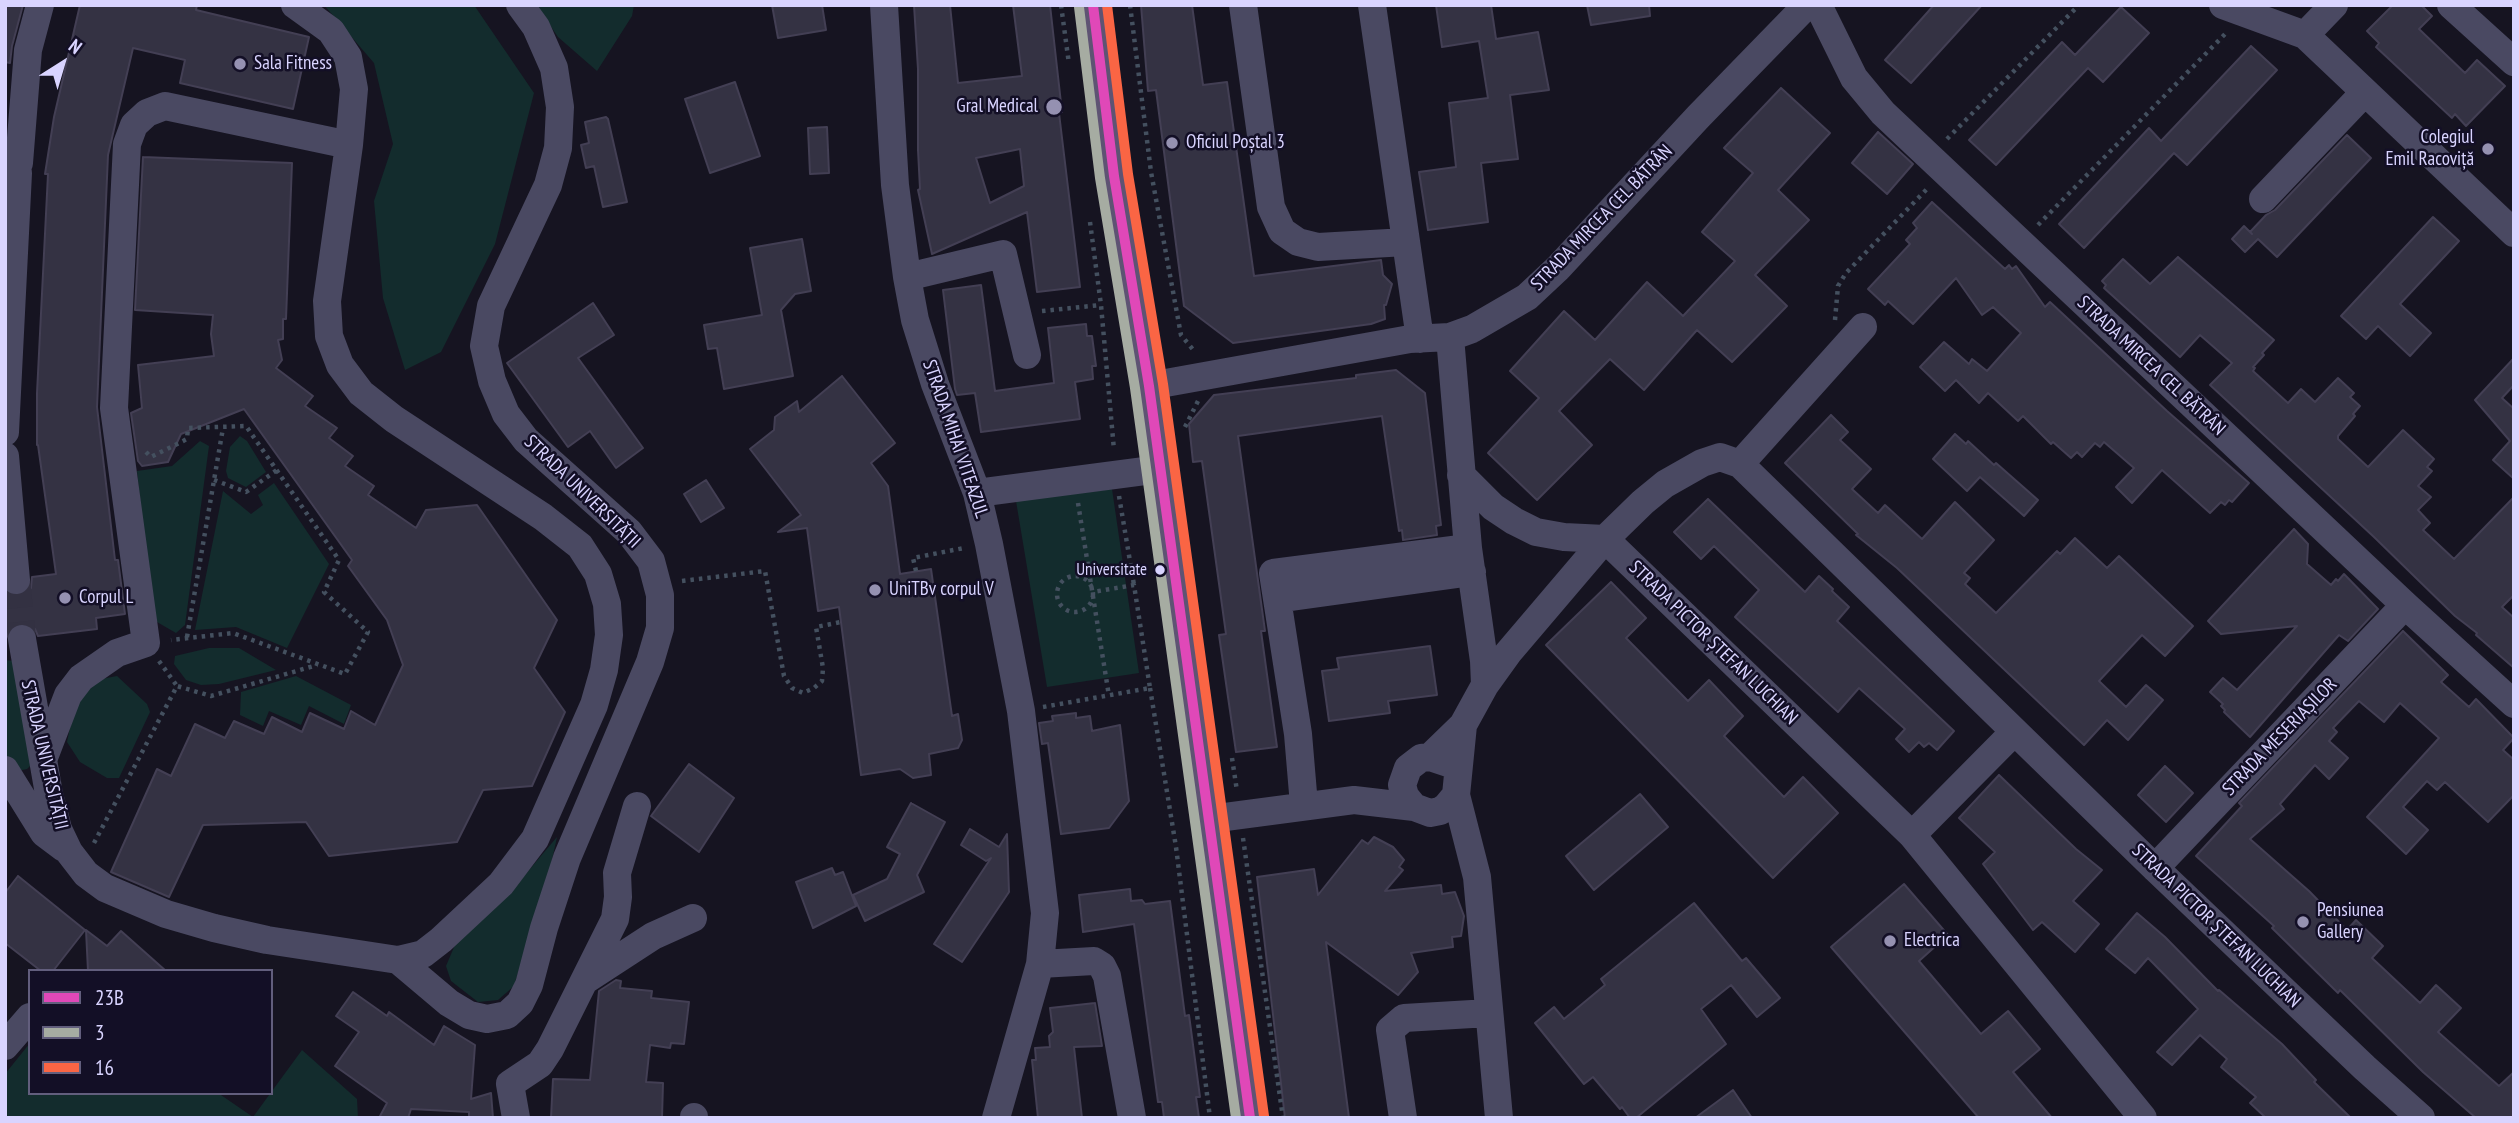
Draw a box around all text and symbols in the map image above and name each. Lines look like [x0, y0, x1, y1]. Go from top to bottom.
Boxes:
north arrow [28, 28, 98, 98]
text: N [64, 34, 87, 59]
place label: Sala Fitness [254, 53, 332, 75]
marker: Sala Fitness [232, 56, 248, 72]
place label: Gral Medical [956, 96, 1038, 118]
marker: Gral Medical [1044, 97, 1064, 117]
place label: Colegiul Emil Racoviță [2385, 127, 2474, 171]
place label: Oficiul Poștal 3 [1186, 132, 1285, 154]
marker: Oficiul Poștal 3 [1164, 135, 1180, 151]
street label: STRADA MIRCEA CEL BĂTRÂN [1526, 140, 1678, 296]
marker: Colegiul Emil Racoviță [2480, 141, 2496, 157]
street label: STRADA MIRCEA CEL BĂTRÂN [2072, 292, 2230, 440]
street label: STRADA MIHAI VITEAZUL [917, 357, 993, 521]
street label: STRADA UNIVERSITĂȚII [519, 431, 645, 553]
street label: STRADA PICTOR ȘTEFAN LUCHIAN [1624, 556, 1802, 730]
place label: Universitate [1076, 560, 1147, 580]
marker: Universitate [1153, 563, 1167, 577]
place label: UniTBv corpul V [889, 579, 994, 601]
marker: UniTBv corpul V [867, 582, 883, 598]
place label: Corpul L [79, 587, 133, 609]
marker: Corpul L [57, 590, 73, 606]
street label: STRADA MESERIAȘILOR [2218, 673, 2342, 801]
street label: STRADA UNIVERSITĂȚII [16, 678, 72, 832]
street label: STRADA PICTOR ȘTEFAN LUCHIAN [2127, 839, 2305, 1013]
place label: Pensiunea Gallery [2317, 900, 2384, 944]
marker: Pensiunea Gallery [2295, 914, 2311, 930]
place label: Electrica [1904, 930, 1960, 952]
marker: Electrica [1882, 933, 1898, 949]
legend [28, 969, 273, 1095]
text: 23B [95, 984, 124, 1011]
text: 3 [95, 1019, 104, 1046]
text: 16 [95, 1054, 114, 1081]

